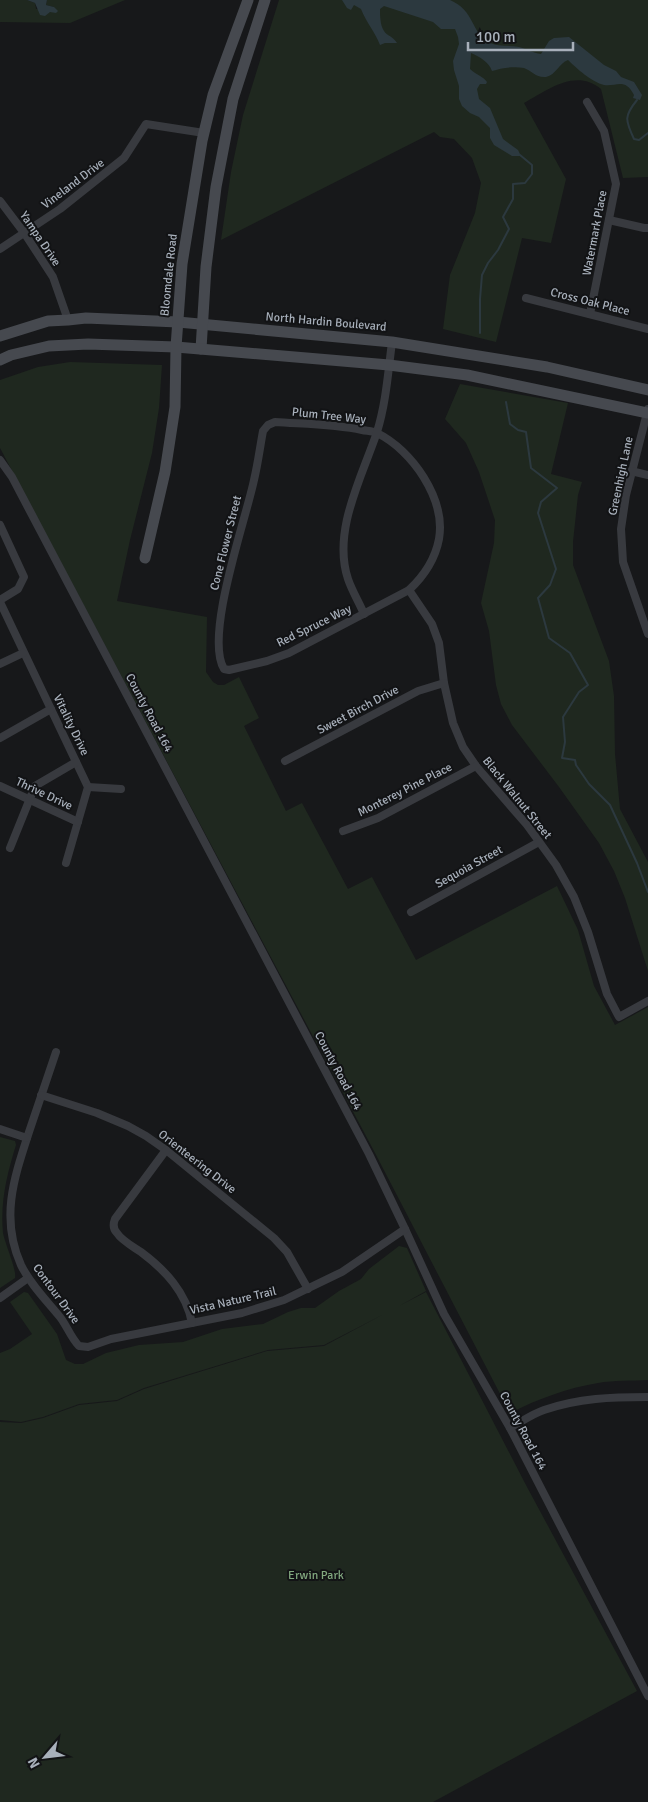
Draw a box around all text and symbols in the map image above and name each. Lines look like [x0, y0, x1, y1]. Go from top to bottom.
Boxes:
scale bar [468, 20, 573, 52]
text: 100 m [476, 28, 516, 46]
street label: Vineland Drive [39, 156, 107, 212]
street label: Watermark Place [579, 189, 611, 277]
street label: Yampa Drive [16, 209, 64, 269]
street label: Bloomdale Road [157, 233, 181, 317]
street label: Cross Oak Place [549, 285, 631, 319]
street label: North Hardin Boulevard [265, 309, 387, 335]
street label: Plum Tree Way [291, 405, 367, 427]
street label: Greenhigh Lane [605, 435, 637, 517]
street label: Cone Flower Street [207, 494, 245, 592]
street label: Red Spruce Way [274, 601, 354, 651]
street label: County Road 164 [122, 671, 176, 755]
street label: Sweet Birch Drive [315, 682, 401, 738]
street label: Vitality Drive [50, 692, 92, 758]
street label: Black Walnut Street [479, 754, 555, 842]
street label: Monterey Pine Place [355, 760, 455, 820]
street label: Thrive Drive [13, 774, 75, 814]
street label: Sequoia Street [433, 842, 505, 892]
street label: County Road 164 [311, 1029, 365, 1113]
street label: Orienteering Drive [155, 1127, 239, 1197]
street label: Contour Drive [29, 1261, 83, 1327]
street label: Vista Nature Trail [188, 1284, 278, 1318]
street label: County Road 164 [496, 1389, 550, 1473]
park label: Erwin Park [288, 1568, 344, 1583]
north arrow [20, 1732, 70, 1782]
text: N [24, 1755, 44, 1771]

